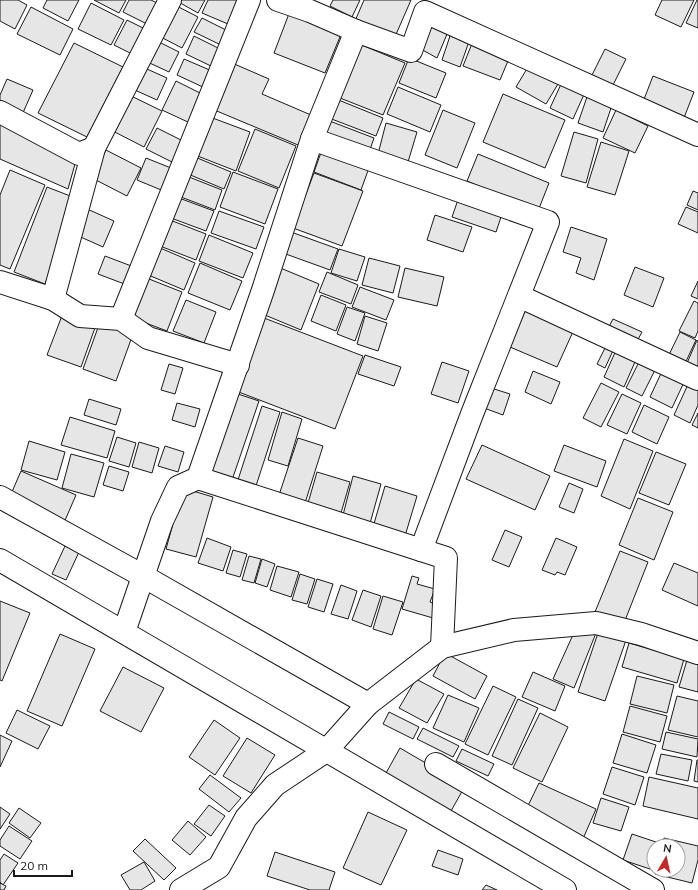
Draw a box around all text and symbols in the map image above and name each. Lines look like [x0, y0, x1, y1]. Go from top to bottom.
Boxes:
north arrow [646, 838, 686, 878]
text: N [662, 841, 673, 856]
scale bar [14, 852, 72, 878]
text: 20 m [20, 858, 48, 873]

